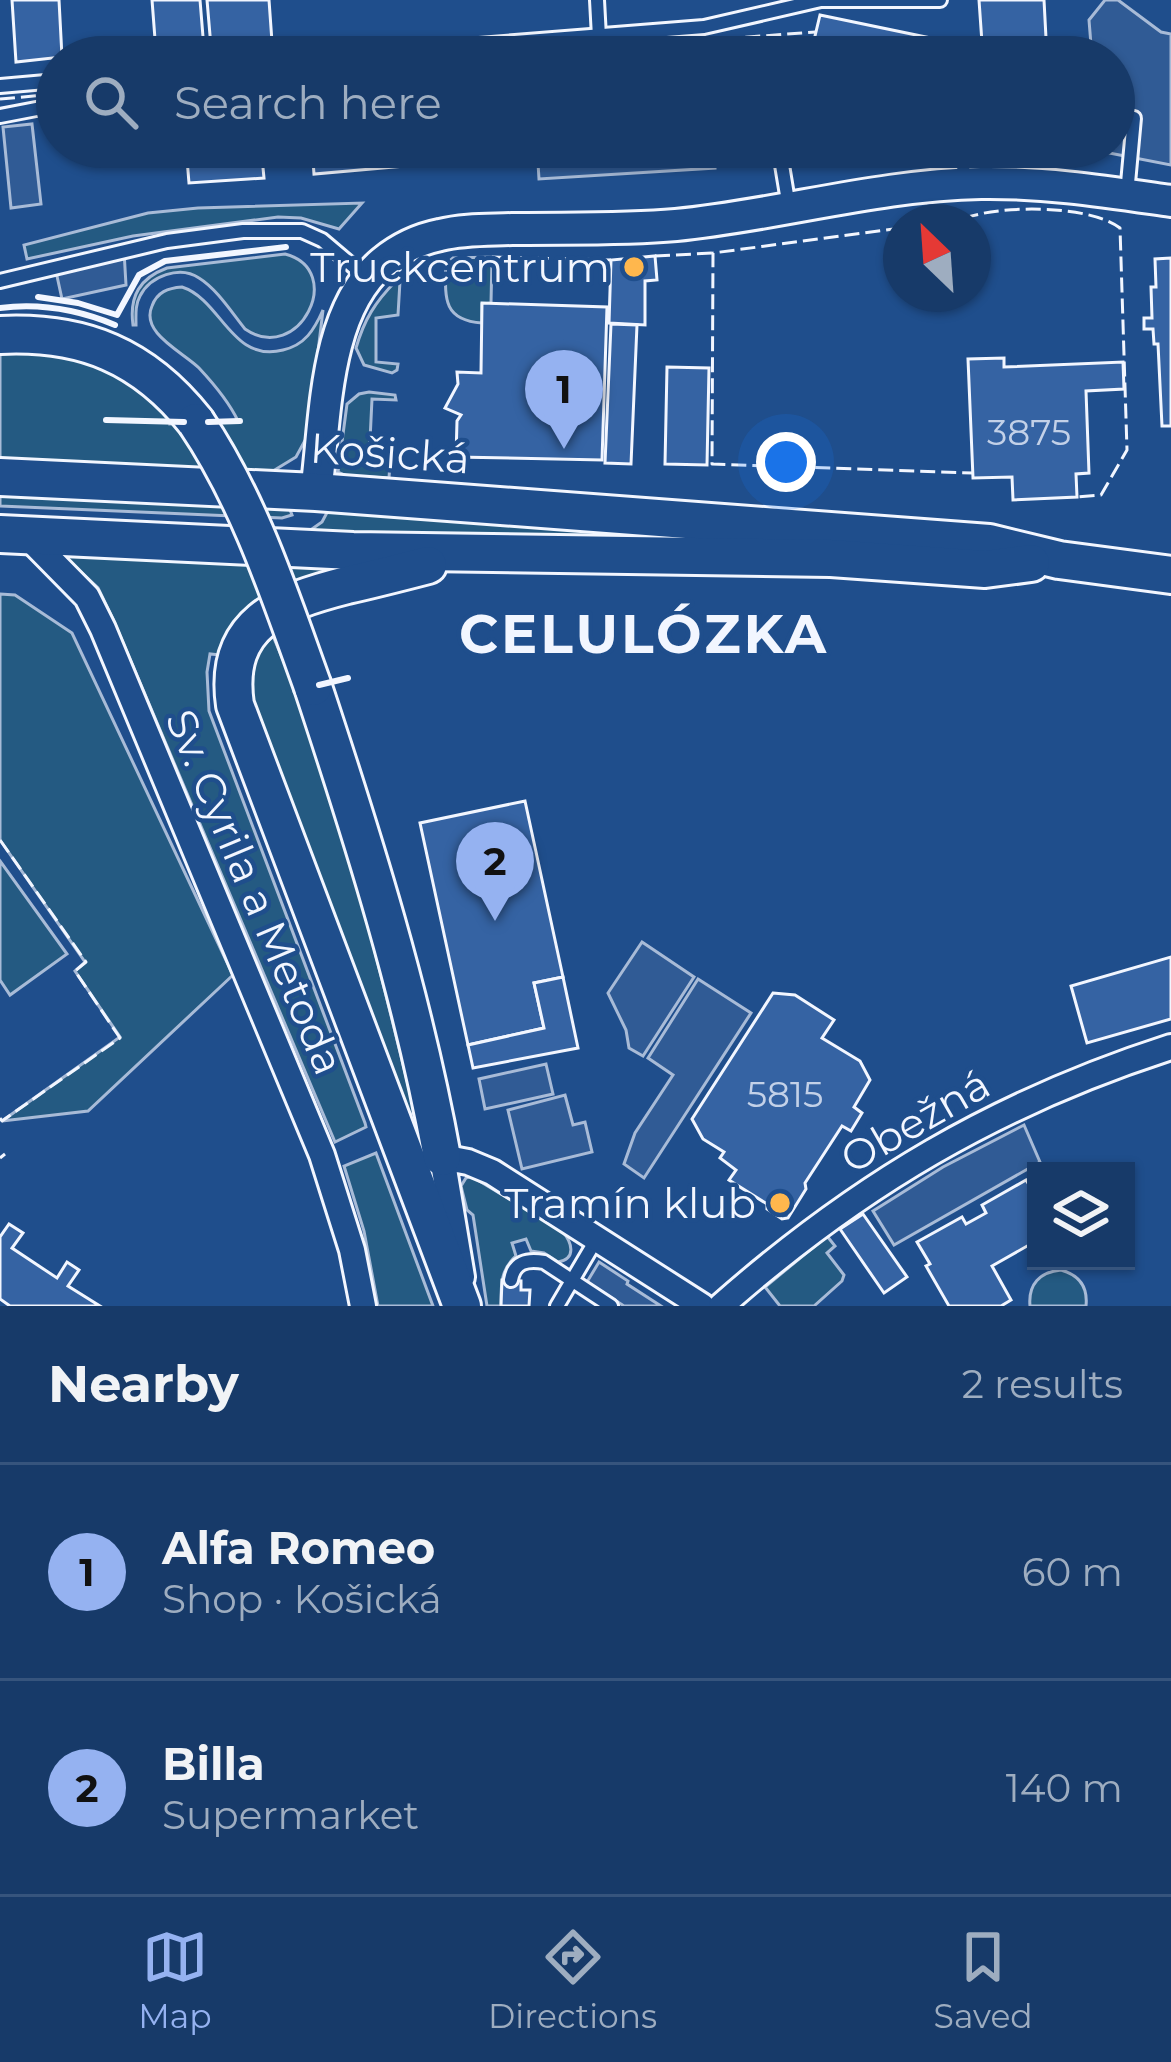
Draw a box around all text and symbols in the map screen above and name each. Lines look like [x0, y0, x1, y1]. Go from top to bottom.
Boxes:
search box [36, 36, 1135, 168]
icon: search [78, 69, 144, 135]
text: Search here [174, 75, 442, 130]
north arrow [883, 204, 991, 312]
place label: Truckcentrum [310, 241, 610, 293]
marker: Truckcentrum [621, 254, 647, 280]
pin: 1 [525, 350, 603, 449]
house number: 3875 [987, 410, 1071, 454]
street label: Košická [308, 421, 472, 485]
your location [756, 432, 816, 492]
district label: CELULÓZKA [459, 601, 829, 667]
street label: Sv. Cyrila a Metoda [155, 702, 355, 1082]
pin: 2 [456, 822, 534, 921]
street label: Obežná [831, 1058, 999, 1184]
house number: 5815 [747, 1072, 823, 1116]
map controls [1027, 1162, 1135, 1270]
button: layers [1027, 1162, 1135, 1270]
place label: Tramín klub [504, 1177, 756, 1229]
marker: Tramín klub [767, 1190, 793, 1216]
text: Nearby [48, 1353, 239, 1415]
text: 2 results [962, 1360, 1123, 1408]
text: Alfa Romeo [162, 1520, 435, 1575]
text: 1 [79, 1548, 95, 1596]
text: 60 m [1022, 1548, 1123, 1596]
text: Shop · Košická [162, 1575, 442, 1623]
text: Billa [162, 1736, 265, 1791]
text: 2 [75, 1764, 99, 1812]
text: 140 m [1006, 1764, 1123, 1812]
text: Supermarket [162, 1791, 419, 1839]
tab: Map [138, 1924, 212, 2036]
tab: Directions [488, 1924, 657, 2036]
tab: Saved [934, 1924, 1033, 2036]

